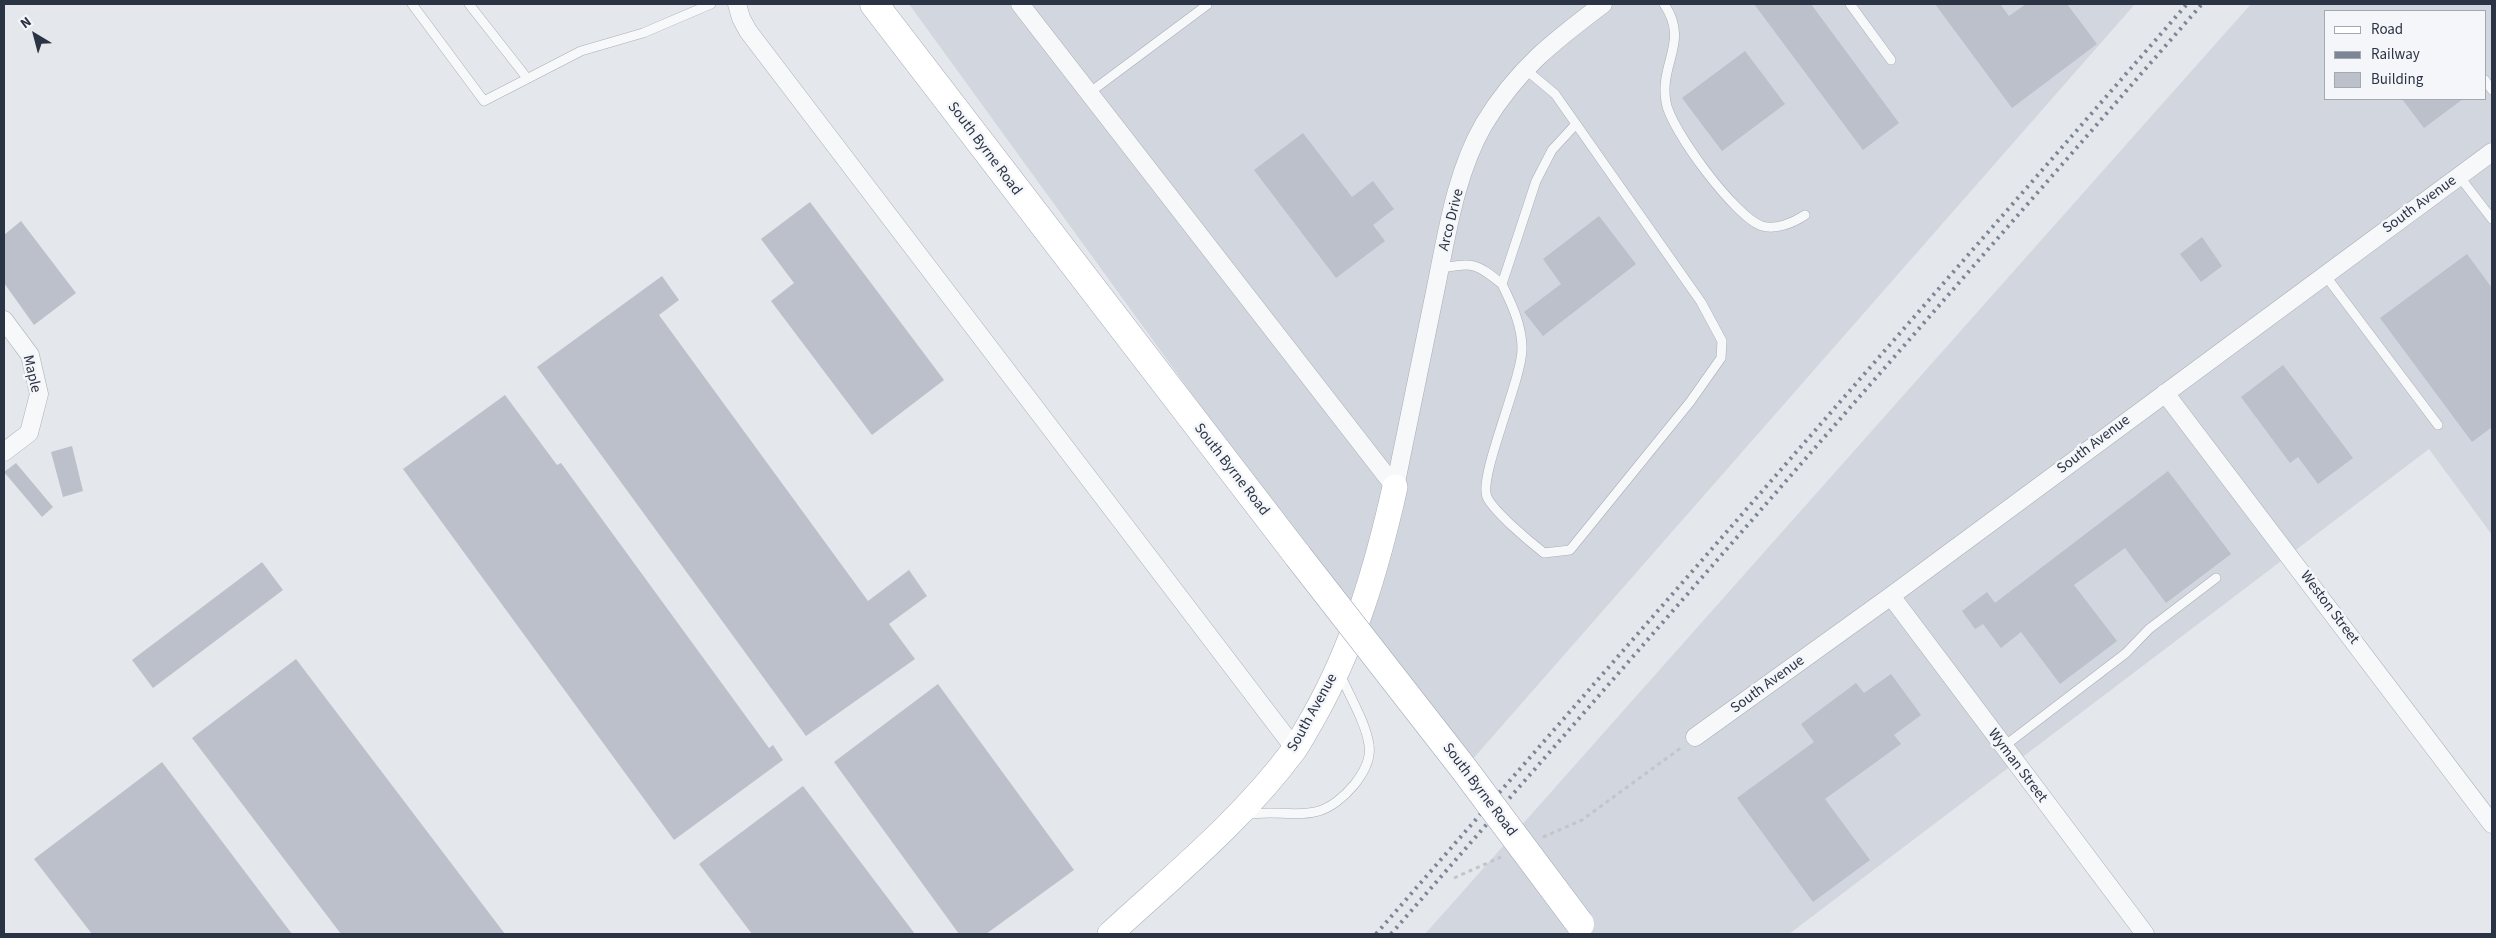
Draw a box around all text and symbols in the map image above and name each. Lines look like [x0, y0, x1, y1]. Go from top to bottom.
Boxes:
north arrow [10, 10, 60, 60]
legend [2324, 10, 2486, 100]
text: N [16, 12, 36, 34]
text: Road [2371, 19, 2403, 40]
text: Railway [2371, 44, 2420, 65]
text: Building [2371, 69, 2423, 90]
street label: South Byrne Road [943, 99, 1025, 199]
street label: South Avenue [2380, 172, 2460, 238]
street label: Arco Drive [1436, 187, 1468, 253]
street label: Maple [18, 353, 44, 395]
street label: South Avenue [2054, 412, 2134, 478]
street label: South Byrne Road [1189, 420, 1273, 520]
street label: Weston Street [2296, 568, 2362, 648]
street label: South Avenue [1728, 652, 1808, 718]
street label: South Avenue [1284, 671, 1342, 755]
street label: Wyman Street [1983, 726, 2051, 806]
street label: South Byrne Road [1438, 740, 1520, 840]

